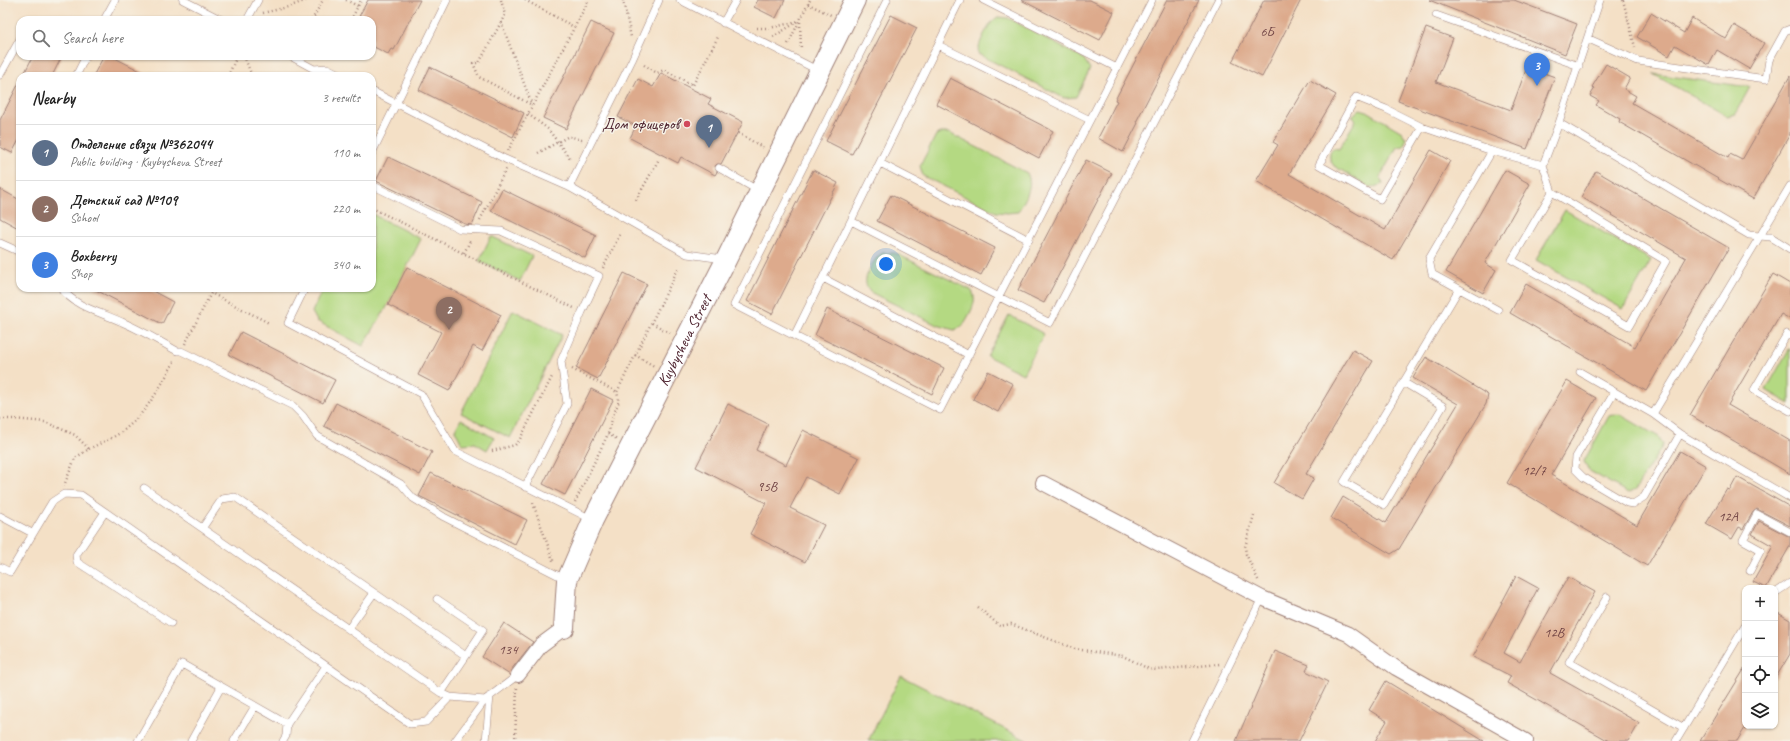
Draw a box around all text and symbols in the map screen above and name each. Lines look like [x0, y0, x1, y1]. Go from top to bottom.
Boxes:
search box [16, 16, 376, 60]
house number: 6Б [1260, 23, 1277, 40]
icon: search [30, 27, 52, 49]
text: Search here [62, 29, 123, 48]
pin: 3 [1524, 53, 1550, 86]
text: Nearby [32, 88, 75, 109]
text: 3 results [322, 90, 360, 106]
place label: Дом офицеров [602, 114, 682, 134]
pin: 1 [696, 115, 722, 148]
marker: Дом офицеров [682, 119, 692, 129]
text: Отделение связи №362044 [70, 135, 212, 154]
text: 1 [42, 145, 48, 161]
text: 110 m [332, 145, 360, 161]
text: Public building · Kuybysheva Street [70, 154, 221, 170]
text: Детский сад №109 [70, 191, 177, 210]
text: 2 [42, 201, 48, 217]
text: 220 m [332, 201, 360, 217]
text: School [70, 210, 98, 226]
text: Boxberry [70, 247, 116, 266]
your location [876, 254, 896, 274]
text: 3 [42, 257, 48, 273]
text: 340 m [332, 257, 360, 273]
text: Shop [70, 266, 92, 282]
street label: Kuybysheva Street [653, 289, 718, 389]
pin: 2 [436, 297, 462, 330]
house number: 12/7 [1522, 462, 1546, 479]
house number: 95В [757, 478, 779, 495]
house number: 12А [1718, 508, 1739, 525]
map controls [1742, 585, 1778, 729]
button: + [1742, 585, 1778, 621]
button: − [1742, 621, 1778, 657]
house number: 12В [1544, 624, 1566, 641]
house number: 134 [499, 641, 519, 658]
button: locate [1742, 657, 1778, 693]
button: layers [1742, 693, 1778, 729]

